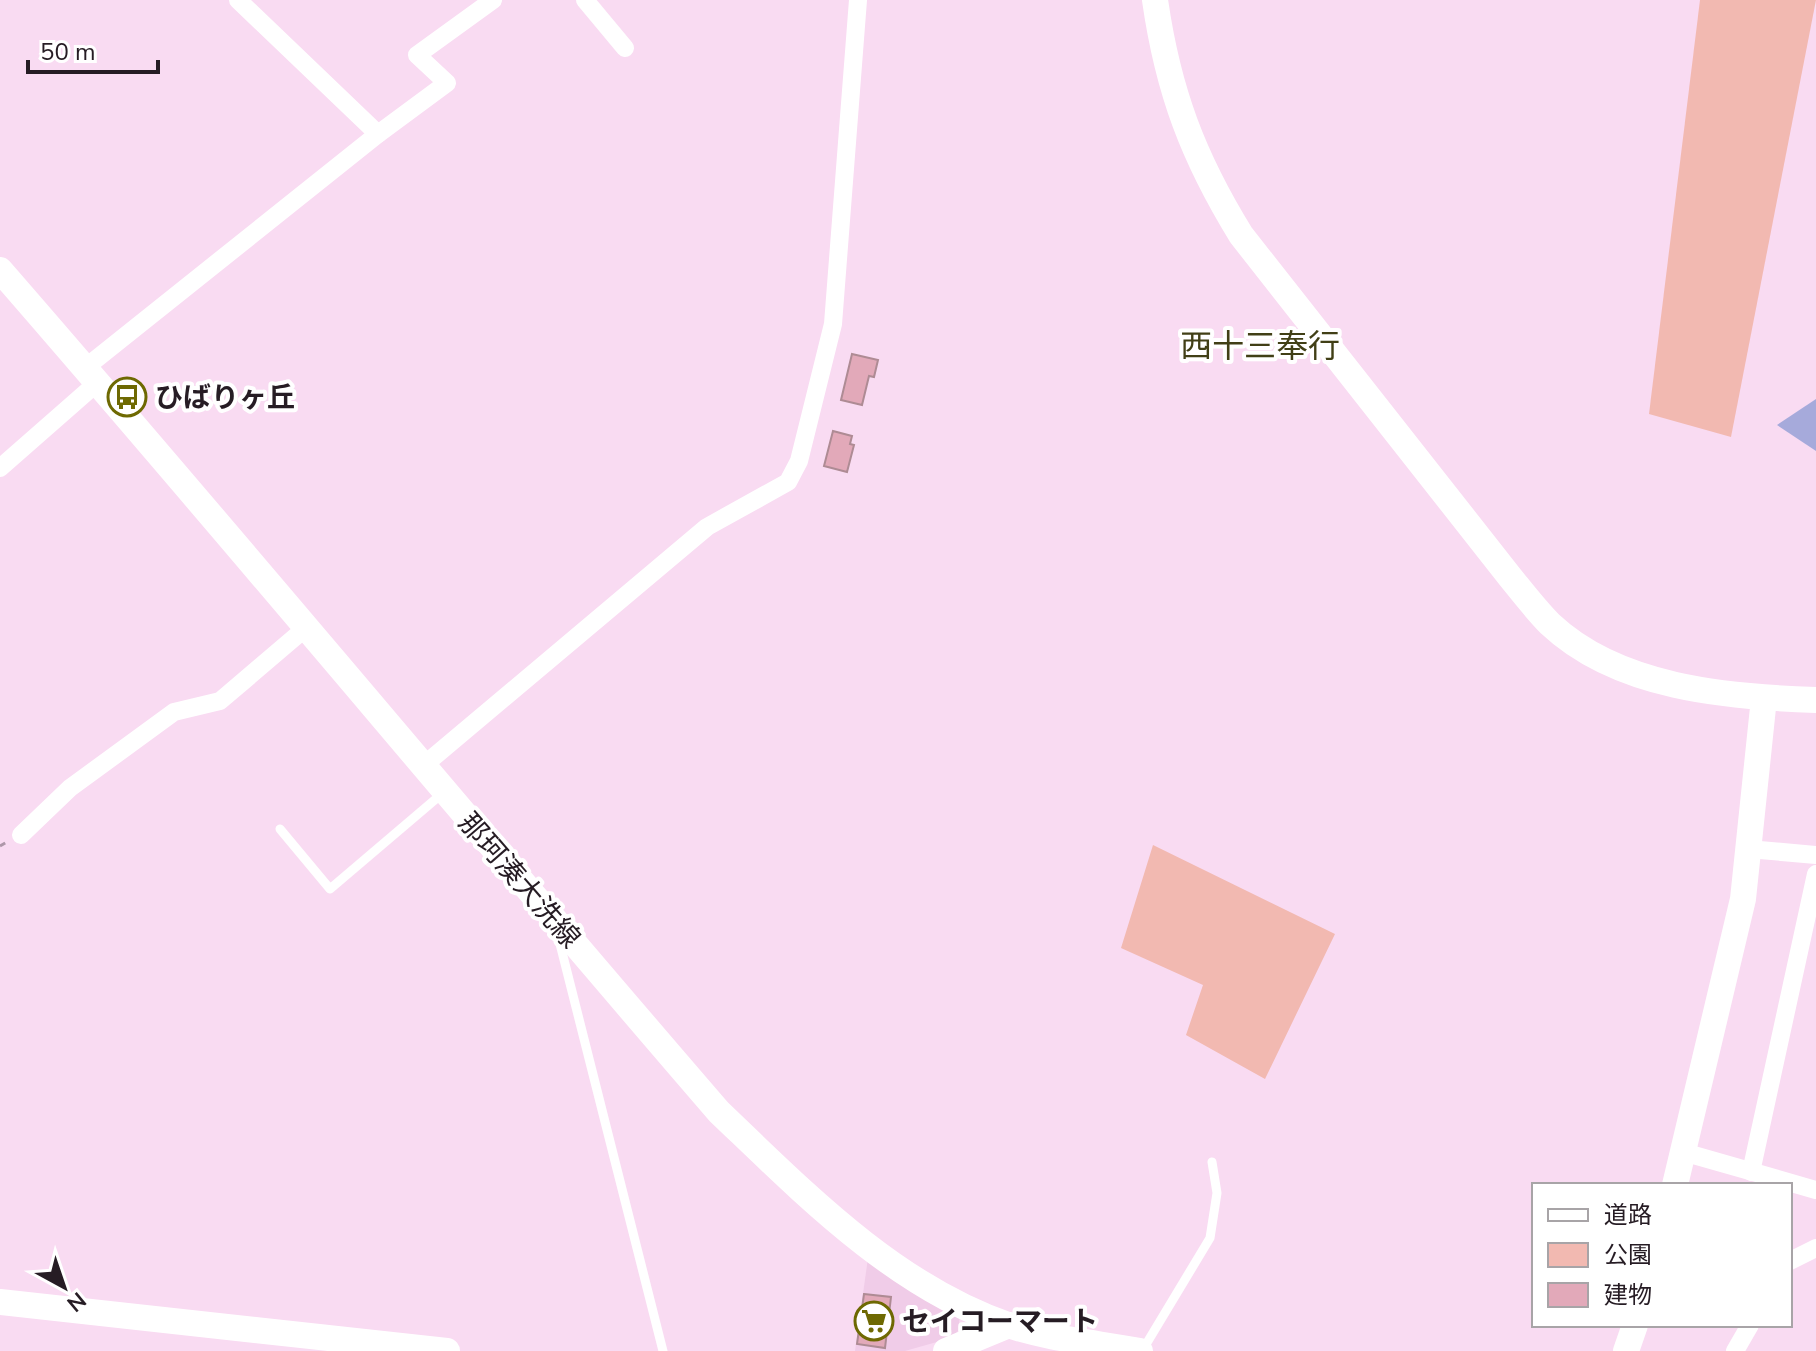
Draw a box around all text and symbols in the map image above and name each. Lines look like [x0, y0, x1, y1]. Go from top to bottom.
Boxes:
scale bar [28, 24, 158, 74]
text: 50 m [40, 36, 96, 68]
district label: 西十三奉行 [1180, 325, 1340, 368]
bus stop icon: ひばりヶ丘 [106, 376, 148, 418]
place label: ひばりヶ丘 [155, 379, 295, 417]
street label: 那珂湊大洗線 [450, 805, 589, 957]
legend [1532, 1183, 1792, 1327]
text: 道路 [1604, 1199, 1652, 1231]
text: 公園 [1604, 1239, 1652, 1271]
north arrow [24, 1247, 104, 1327]
text: 建物 [1604, 1279, 1652, 1311]
text: N [60, 1285, 92, 1318]
supermarket icon: セイコーマート [853, 1300, 895, 1342]
place label: セイコーマート [902, 1303, 1098, 1341]

